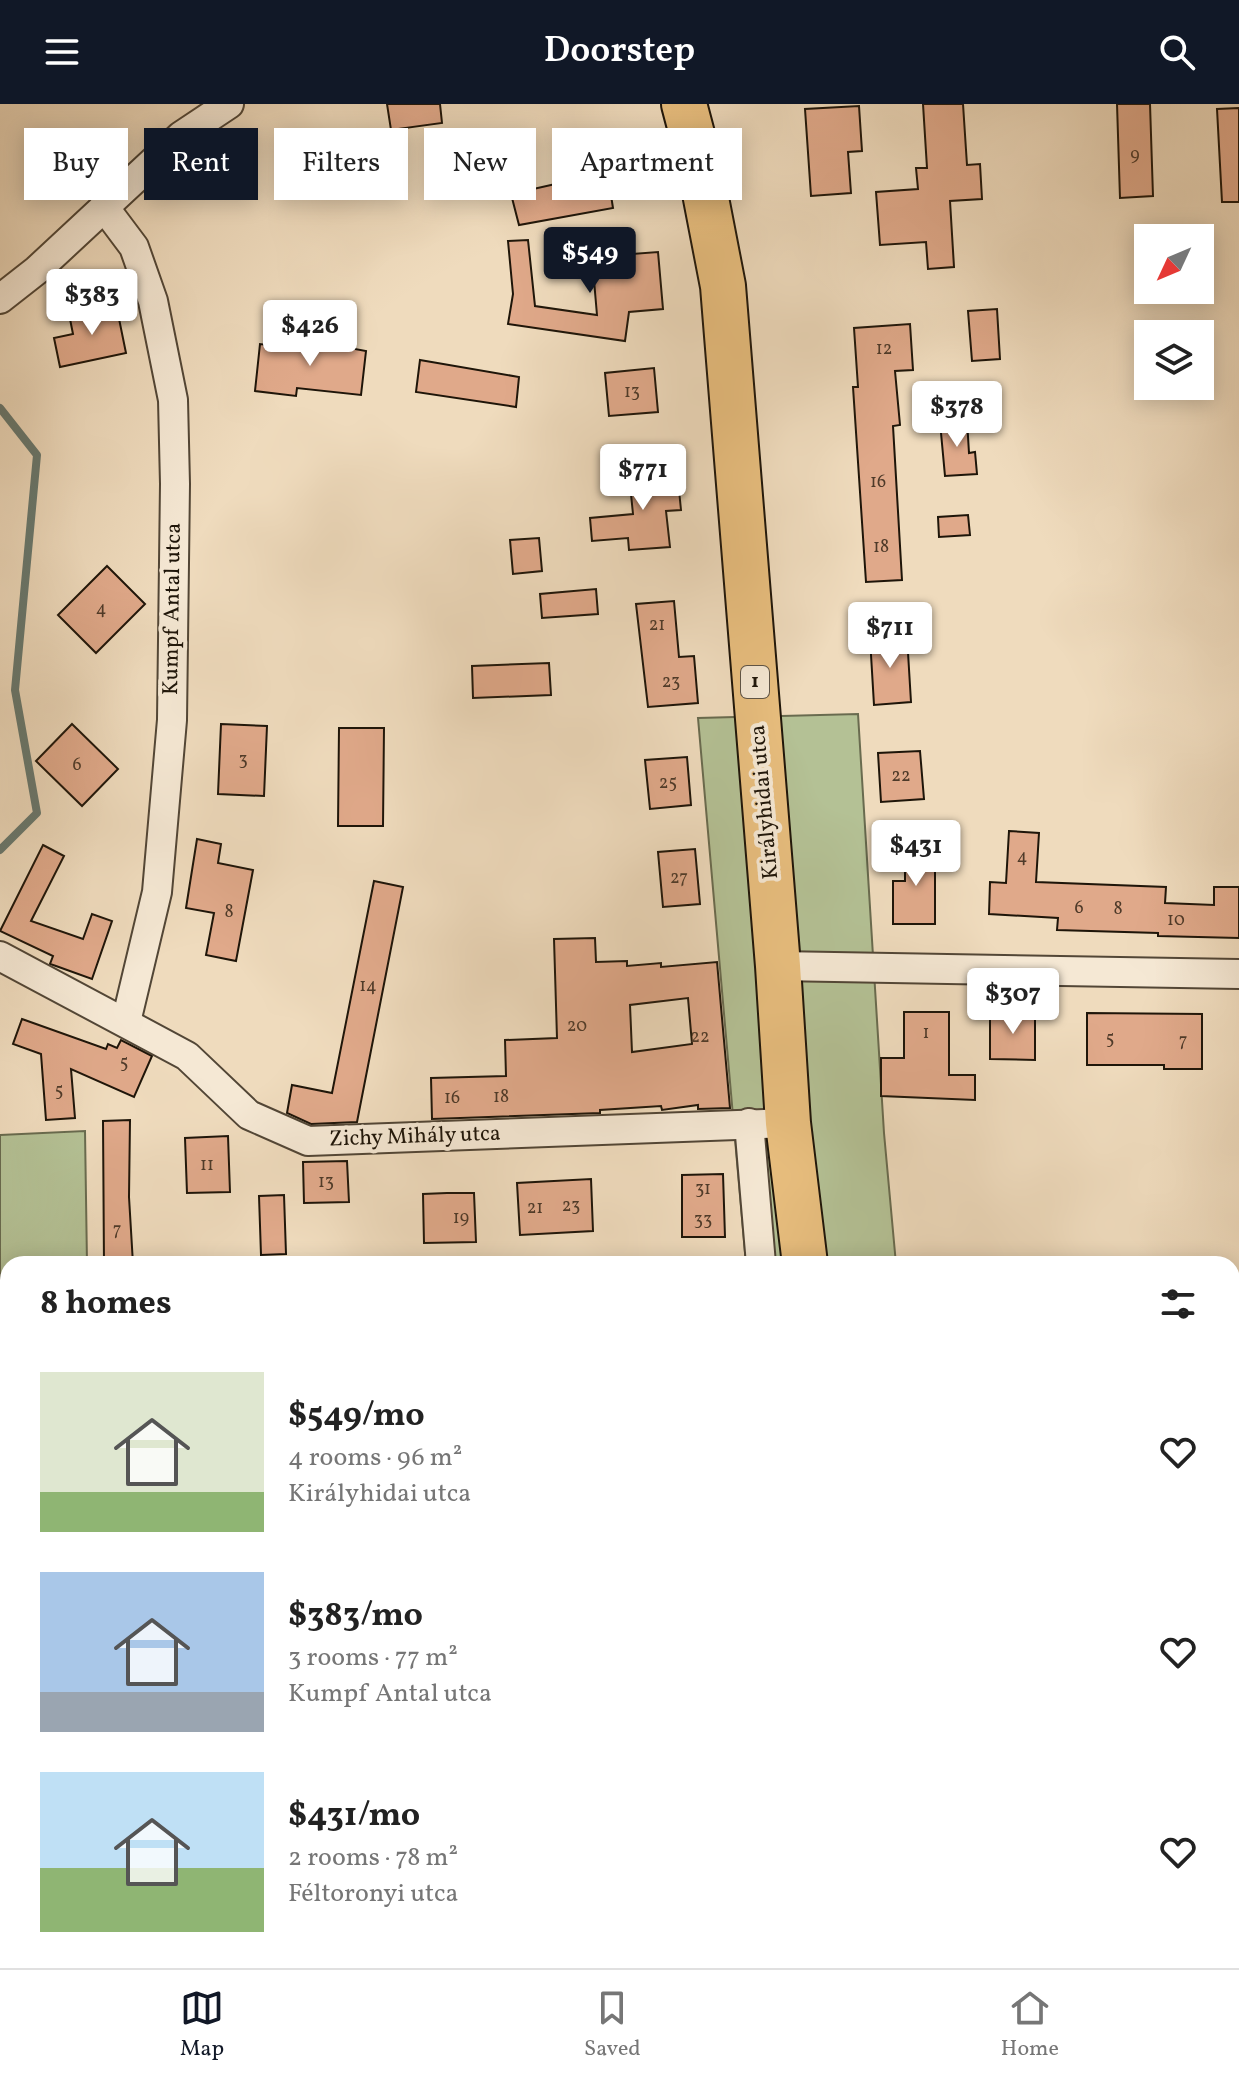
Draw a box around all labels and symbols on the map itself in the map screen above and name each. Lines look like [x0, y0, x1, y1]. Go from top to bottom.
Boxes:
house number: 9 [1130, 143, 1140, 168]
north arrow [1134, 224, 1214, 304]
pin: $549 [543, 227, 637, 295]
pin: $383 [45, 269, 139, 337]
pin: $426 [263, 300, 357, 368]
house number: 12 [876, 337, 892, 362]
house number: 13 [624, 380, 640, 405]
pin: $378 [910, 381, 1004, 449]
pin: $771 [596, 444, 690, 512]
house number: 16 [870, 470, 886, 495]
street label: Kumpf Antal utca [156, 522, 190, 696]
house number: 18 [873, 535, 889, 560]
house number: 4 [96, 597, 106, 622]
pin: $711 [843, 602, 937, 670]
house number: 21 [649, 613, 665, 638]
road number: 1 [741, 666, 769, 698]
house number: 23 [662, 670, 680, 695]
street label: Királyhidai utca [743, 723, 787, 881]
house number: 3 [238, 748, 248, 773]
house number: 6 [72, 753, 82, 778]
house number: 22 [891, 764, 911, 789]
house number: 25 [659, 771, 677, 796]
pin: $431 [869, 820, 963, 888]
house number: 4 [1017, 845, 1027, 870]
house number: 27 [670, 866, 688, 891]
house number: 6 [1074, 896, 1084, 921]
house number: 8 [1113, 897, 1123, 922]
house number: 8 [224, 900, 234, 925]
house number: 10 [1167, 908, 1185, 933]
pin: $307 [966, 968, 1060, 1036]
house number: 14 [359, 974, 377, 999]
house number: 20 [567, 1014, 587, 1039]
house number: 1 [923, 1021, 929, 1046]
house number: 22 [690, 1025, 710, 1050]
house number: 5 [1106, 1027, 1114, 1052]
house number: 7 [1179, 1029, 1187, 1054]
house number: 5 [120, 1051, 128, 1076]
house number: 5 [55, 1079, 63, 1104]
house number: 18 [493, 1085, 509, 1110]
house number: 16 [444, 1086, 460, 1111]
street label: Zichy Mihály utca [329, 1119, 501, 1155]
house number: 11 [200, 1153, 214, 1178]
house number: 13 [318, 1170, 334, 1195]
house number: 31 [695, 1177, 711, 1202]
house number: 23 [562, 1194, 580, 1219]
house number: 21 [527, 1196, 543, 1221]
house number: 19 [453, 1206, 469, 1231]
house number: 33 [694, 1208, 712, 1233]
house number: 7 [113, 1218, 121, 1243]

